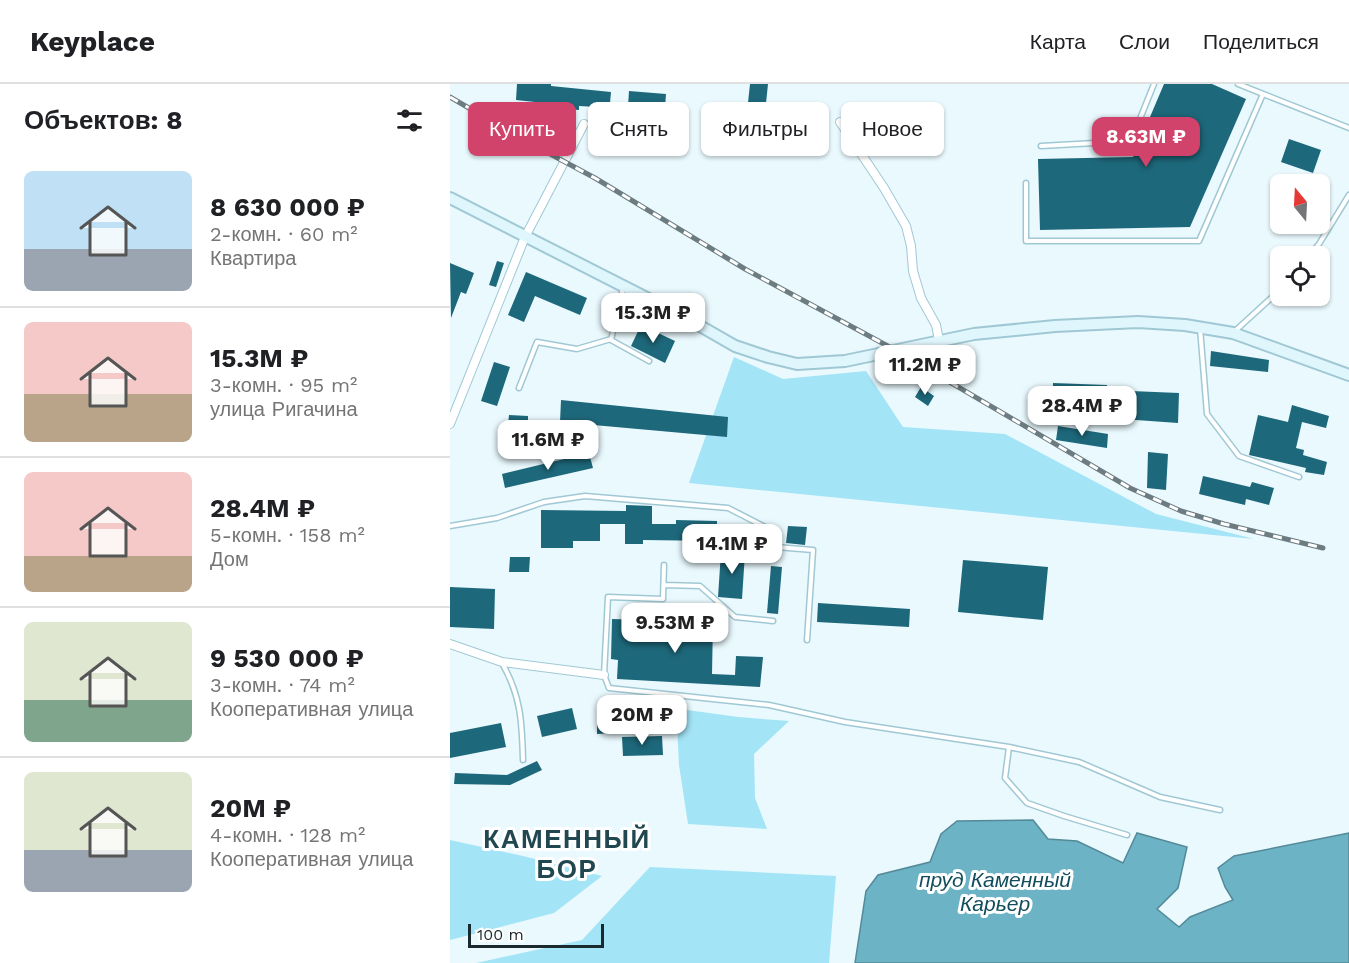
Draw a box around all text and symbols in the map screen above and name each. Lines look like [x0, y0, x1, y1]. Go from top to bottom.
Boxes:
text: Keyplace [30, 25, 155, 58]
text: Карта [1030, 29, 1086, 54]
text: Слои [1119, 29, 1170, 54]
text: Поделиться [1203, 29, 1319, 54]
chip: Купить [468, 102, 576, 156]
chip: Снять [588, 102, 689, 156]
chip: Фильтры [701, 102, 829, 156]
chip: Новое [841, 102, 944, 156]
icon: filters [393, 104, 426, 137]
text: Объектов: 8 [24, 105, 183, 135]
pin: 8.63M ₽ [1091, 117, 1201, 168]
text: 8.63M ₽ [1106, 124, 1186, 148]
north arrow [1270, 174, 1330, 234]
map controls [1270, 174, 1330, 306]
text: 8 630 000 ₽ [210, 192, 365, 222]
icon: home [72, 195, 144, 267]
text: 2-комн. · 60 m² [210, 222, 358, 246]
text: Квартира [210, 246, 296, 270]
button: locate [1270, 246, 1330, 306]
pin: 15.3M ₽ [598, 293, 708, 344]
text: 15.3M ₽ [615, 300, 691, 324]
text: 15.3M ₽ [210, 343, 308, 373]
pin: 11.2M ₽ [870, 345, 980, 396]
icon: home [72, 346, 144, 418]
text: 11.2M ₽ [889, 352, 961, 376]
text: 3-комн. · 95 m² [210, 373, 357, 397]
pin: 28.4M ₽ [1027, 386, 1137, 437]
text: 28.4M ₽ [1042, 393, 1122, 417]
text: улица Ригачина [210, 397, 358, 421]
pin: 11.6M ₽ [493, 420, 603, 471]
text: 11.6M ₽ [512, 427, 584, 451]
text: 28.4M ₽ [210, 493, 315, 523]
icon: home [72, 496, 144, 568]
text: 5-комн. · 158 m² [210, 523, 365, 547]
pin: 14.1M ₽ [677, 524, 787, 575]
text: 14.1M ₽ [696, 531, 768, 555]
text: Дом [210, 547, 249, 571]
pin: 9.53M ₽ [620, 603, 730, 654]
text: 9.53M ₽ [635, 610, 715, 634]
text: 9 530 000 ₽ [210, 643, 364, 673]
icon: home [72, 646, 144, 718]
text: 3-комн. · 74 m² [210, 673, 355, 697]
pin: 20M ₽ [600, 695, 684, 746]
text: Кооперативная улица [210, 697, 413, 721]
text: 20M ₽ [611, 702, 673, 726]
text: 20M ₽ [210, 793, 291, 823]
icon: home [72, 796, 144, 868]
text: 4-комн. · 128 m² [210, 823, 365, 847]
district label: КАМЕННЫЙ БОР [483, 824, 651, 884]
text: Кооперативная улица [210, 847, 413, 871]
water label: пруд Каменный Карьер [919, 867, 1071, 916]
scale bar [468, 921, 604, 948]
text: 100 m [477, 925, 524, 944]

